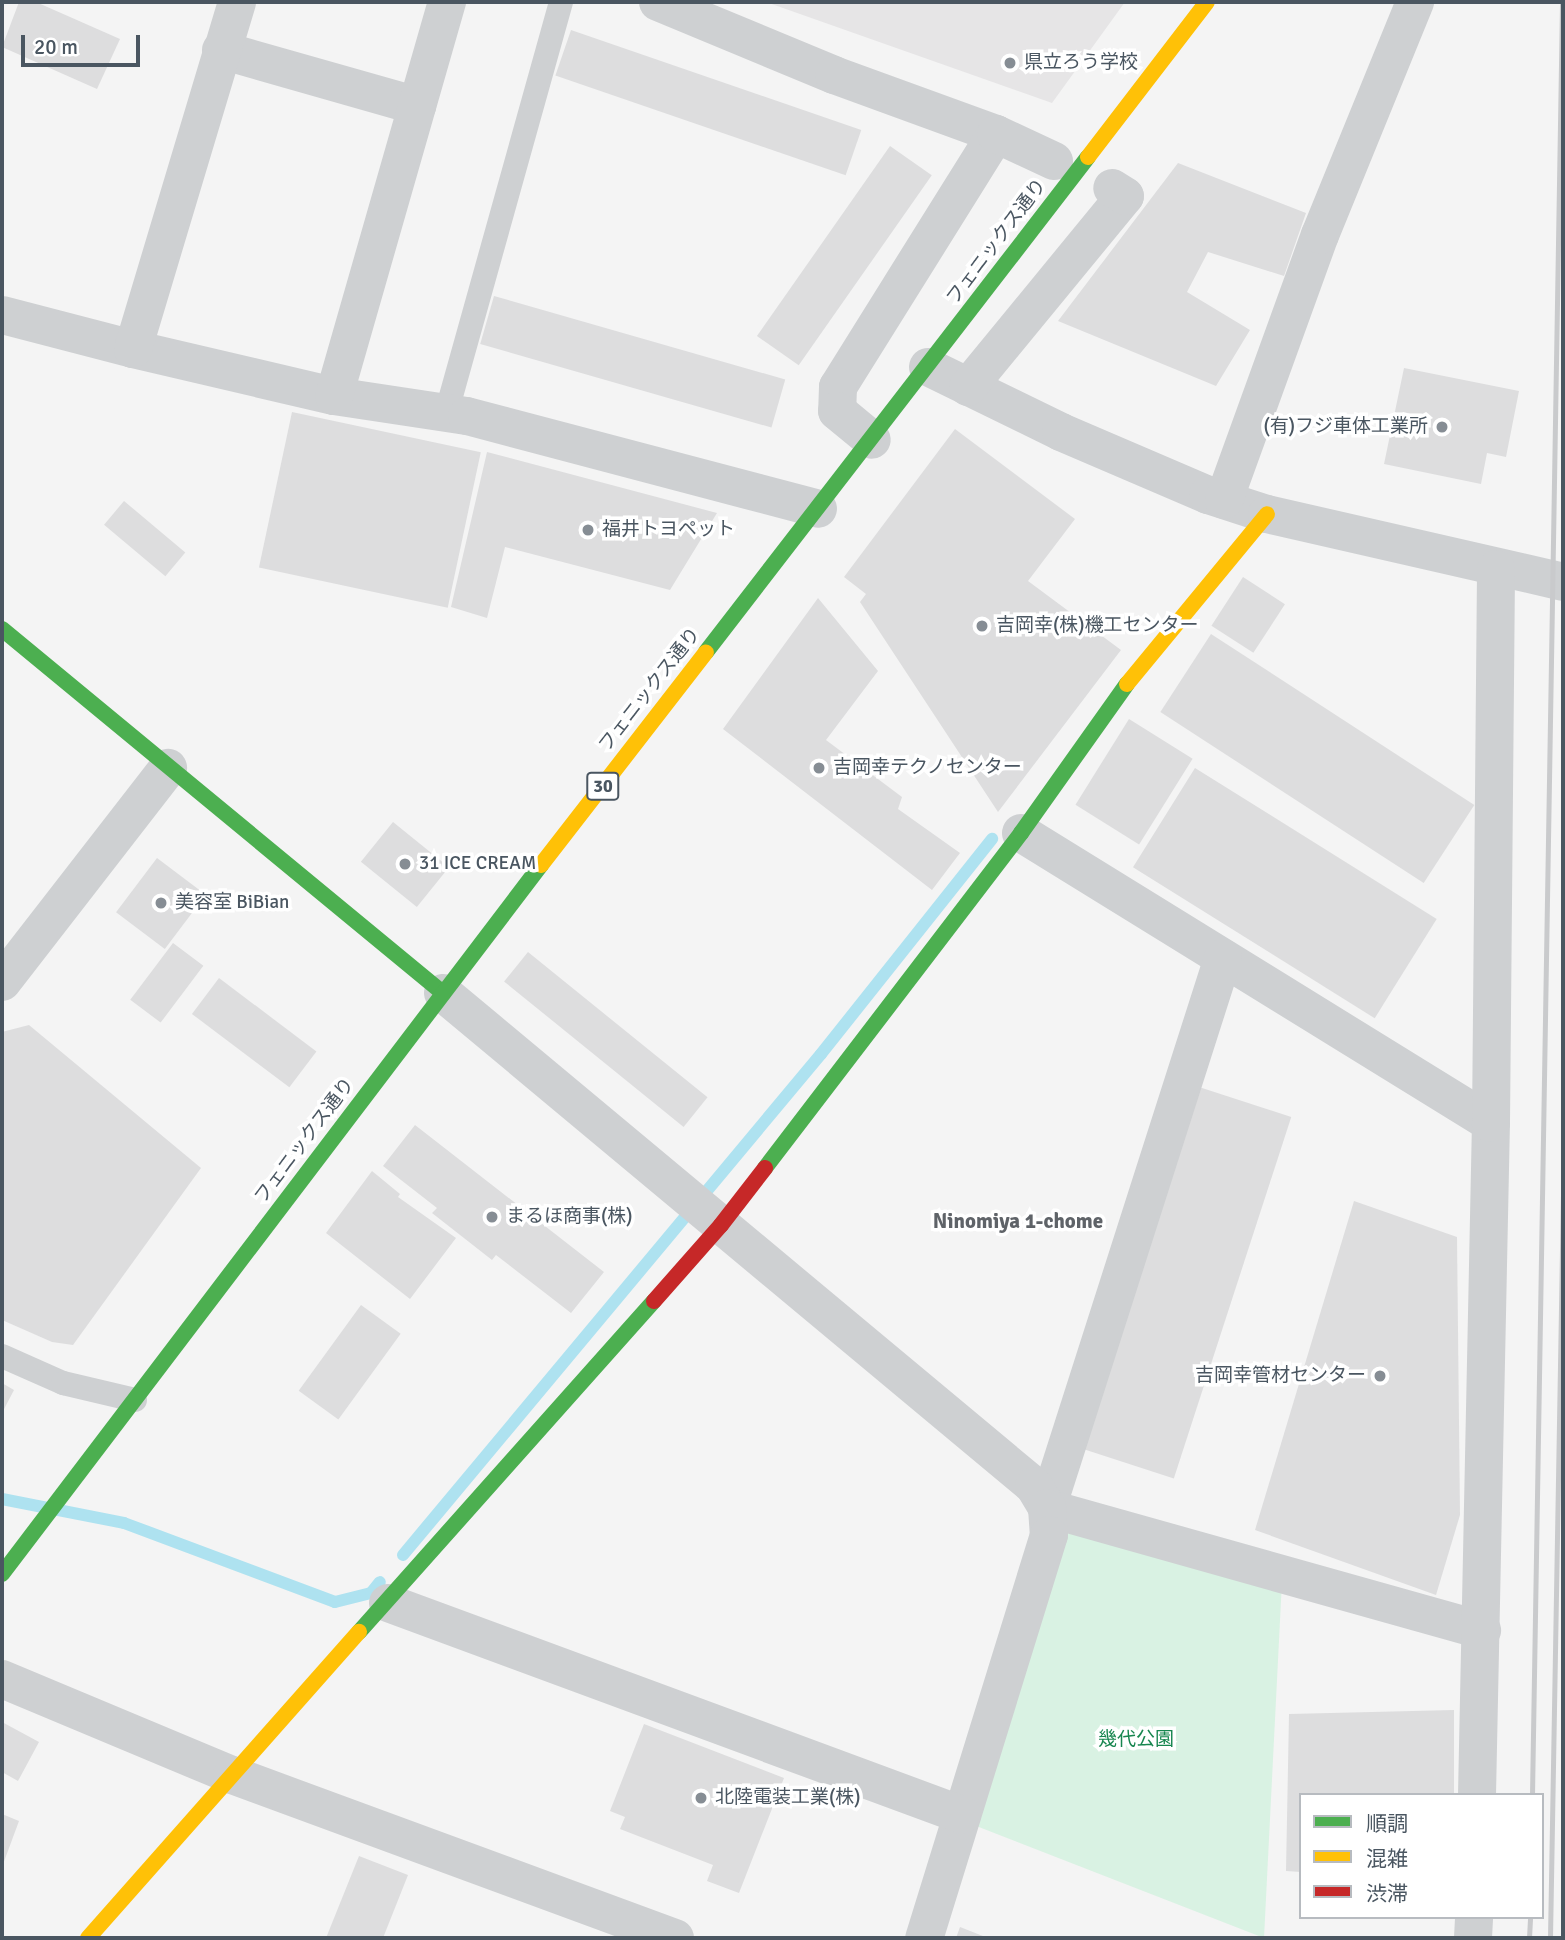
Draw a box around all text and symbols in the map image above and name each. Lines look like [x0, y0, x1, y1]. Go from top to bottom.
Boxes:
scale bar [24, 21, 144, 65]
text: 20 m [34, 34, 78, 60]
place label: 県立ろう学校 [1024, 52, 1138, 74]
marker: 県立ろう学校 [1002, 55, 1018, 71]
street label: フェニックス通り [942, 174, 1052, 310]
place label: (有)フジ車体工業所 [1263, 416, 1428, 438]
marker: (有)フジ車体工業所 [1434, 419, 1450, 435]
place label: 福井トヨペット [602, 519, 735, 541]
marker: 福井トヨペット [580, 522, 596, 538]
place label: 吉岡幸(株)機工センター [996, 615, 1199, 637]
marker: 吉岡幸(株)機工センター [974, 618, 990, 634]
street label: フェニックス通り [594, 623, 706, 757]
place label: 吉岡幸テクノセンター [833, 757, 1023, 779]
marker: 吉岡幸テクノセンター [811, 760, 827, 776]
road number: 30 [586, 772, 620, 800]
place label: 31 ICE CREAM [419, 853, 536, 875]
marker: 31 ICE CREAM [397, 856, 413, 872]
place label: 美容室 BiBian [175, 892, 289, 914]
marker: 美容室 BiBian [153, 895, 169, 911]
street label: フェニックス通り [250, 1073, 360, 1209]
place label: まるほ商事(株) [506, 1206, 633, 1228]
district label: Ninomiya 1-chome [933, 1208, 1103, 1234]
marker: まるほ商事(株) [484, 1209, 500, 1225]
place label: 吉岡幸管材センター [1195, 1365, 1366, 1387]
marker: 吉岡幸管材センター [1372, 1368, 1388, 1384]
park label: 幾代公園 [1098, 1729, 1174, 1751]
place label: 北陸電装工業(株) [715, 1787, 861, 1809]
marker: 北陸電装工業(株) [693, 1790, 709, 1806]
legend [1299, 1793, 1544, 1919]
text: 順調 [1366, 1811, 1408, 1837]
text: 混雑 [1366, 1846, 1408, 1872]
text: 渋滞 [1366, 1881, 1408, 1907]

